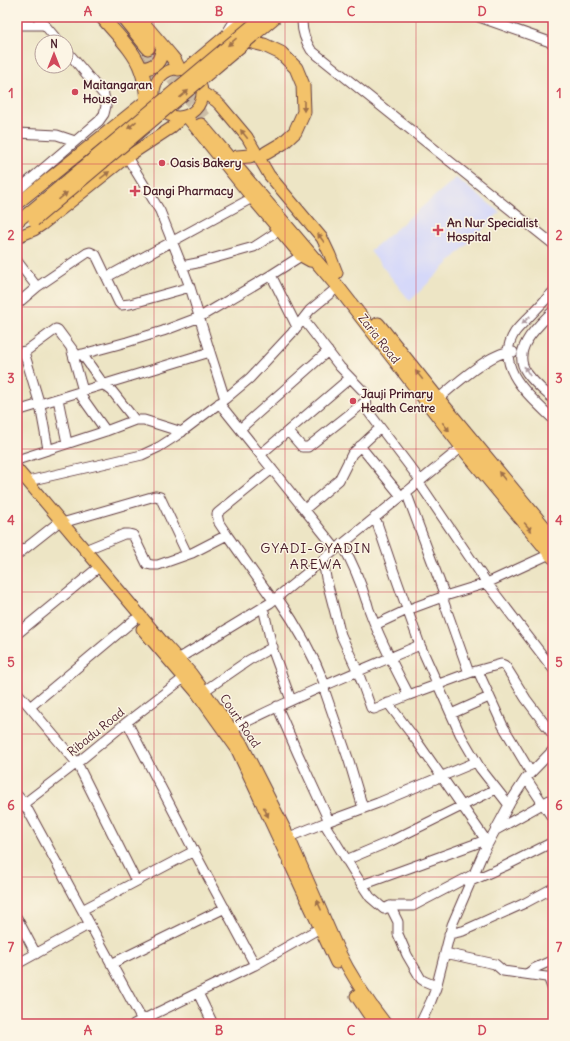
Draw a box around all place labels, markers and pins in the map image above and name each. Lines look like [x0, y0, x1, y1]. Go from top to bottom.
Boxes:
place label: Maitangaran House [83, 77, 152, 106]
marker: Maitangaran House [70, 87, 80, 97]
place label: Oasis Bakery [170, 155, 242, 171]
marker: Oasis Bakery [157, 158, 167, 168]
place label: Dangi Pharmacy [143, 183, 234, 199]
marker: Dangi Pharmacy [130, 186, 140, 196]
place label: An Nur Specialist Hospital [447, 215, 539, 245]
marker: An Nur Specialist Hospital [432, 224, 444, 236]
place label: Jauji Primary Health Centre [361, 386, 436, 415]
marker: Jauji Primary Health Centre [348, 396, 358, 406]

